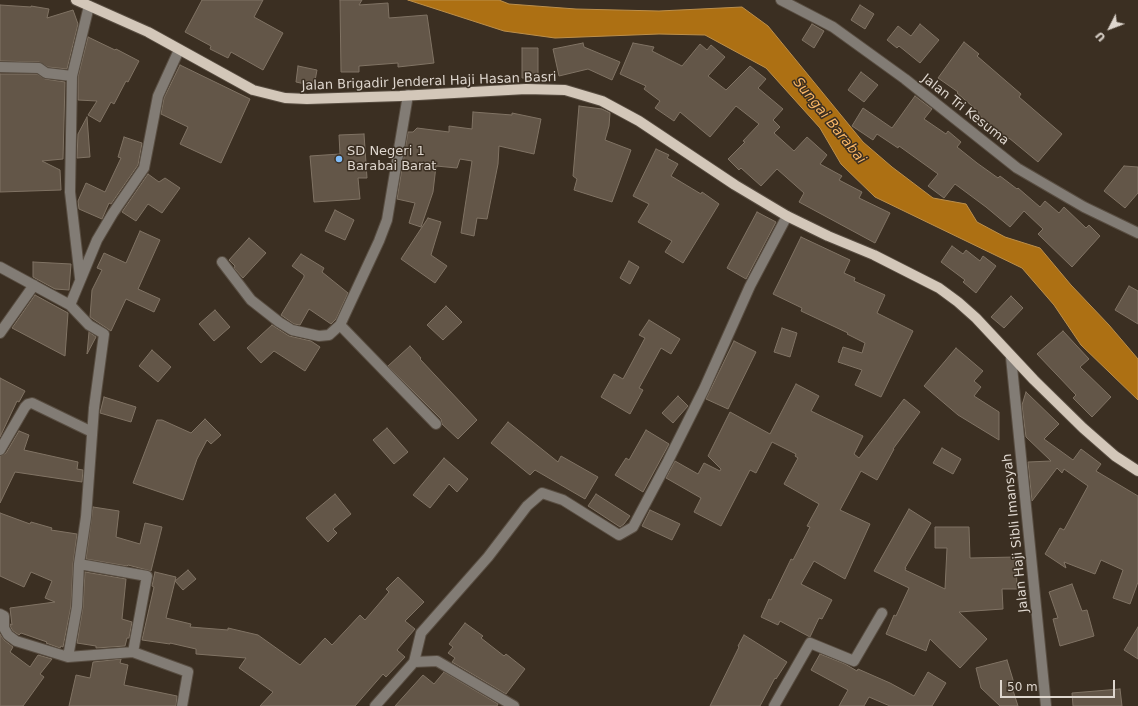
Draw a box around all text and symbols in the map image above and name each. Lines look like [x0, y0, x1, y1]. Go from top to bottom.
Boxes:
north arrow [1090, 8, 1130, 48]
text: U [1093, 29, 1109, 44]
street label: Jalan Brigadir Jenderal Haji Hasan Basri [301, 70, 557, 94]
street label: Jalan Tri Kesuma [918, 71, 1012, 149]
water label: Sungai Barabai [789, 74, 869, 168]
place label: SD Negeri 1 Barabai Barat [347, 144, 436, 175]
marker: SD Negeri 1 Barabai Barat [334, 154, 344, 164]
street label: Jalan Haji Sibli Imansyah [1000, 453, 1032, 613]
scale bar [1002, 672, 1117, 698]
text: 50 m [1007, 680, 1038, 694]

